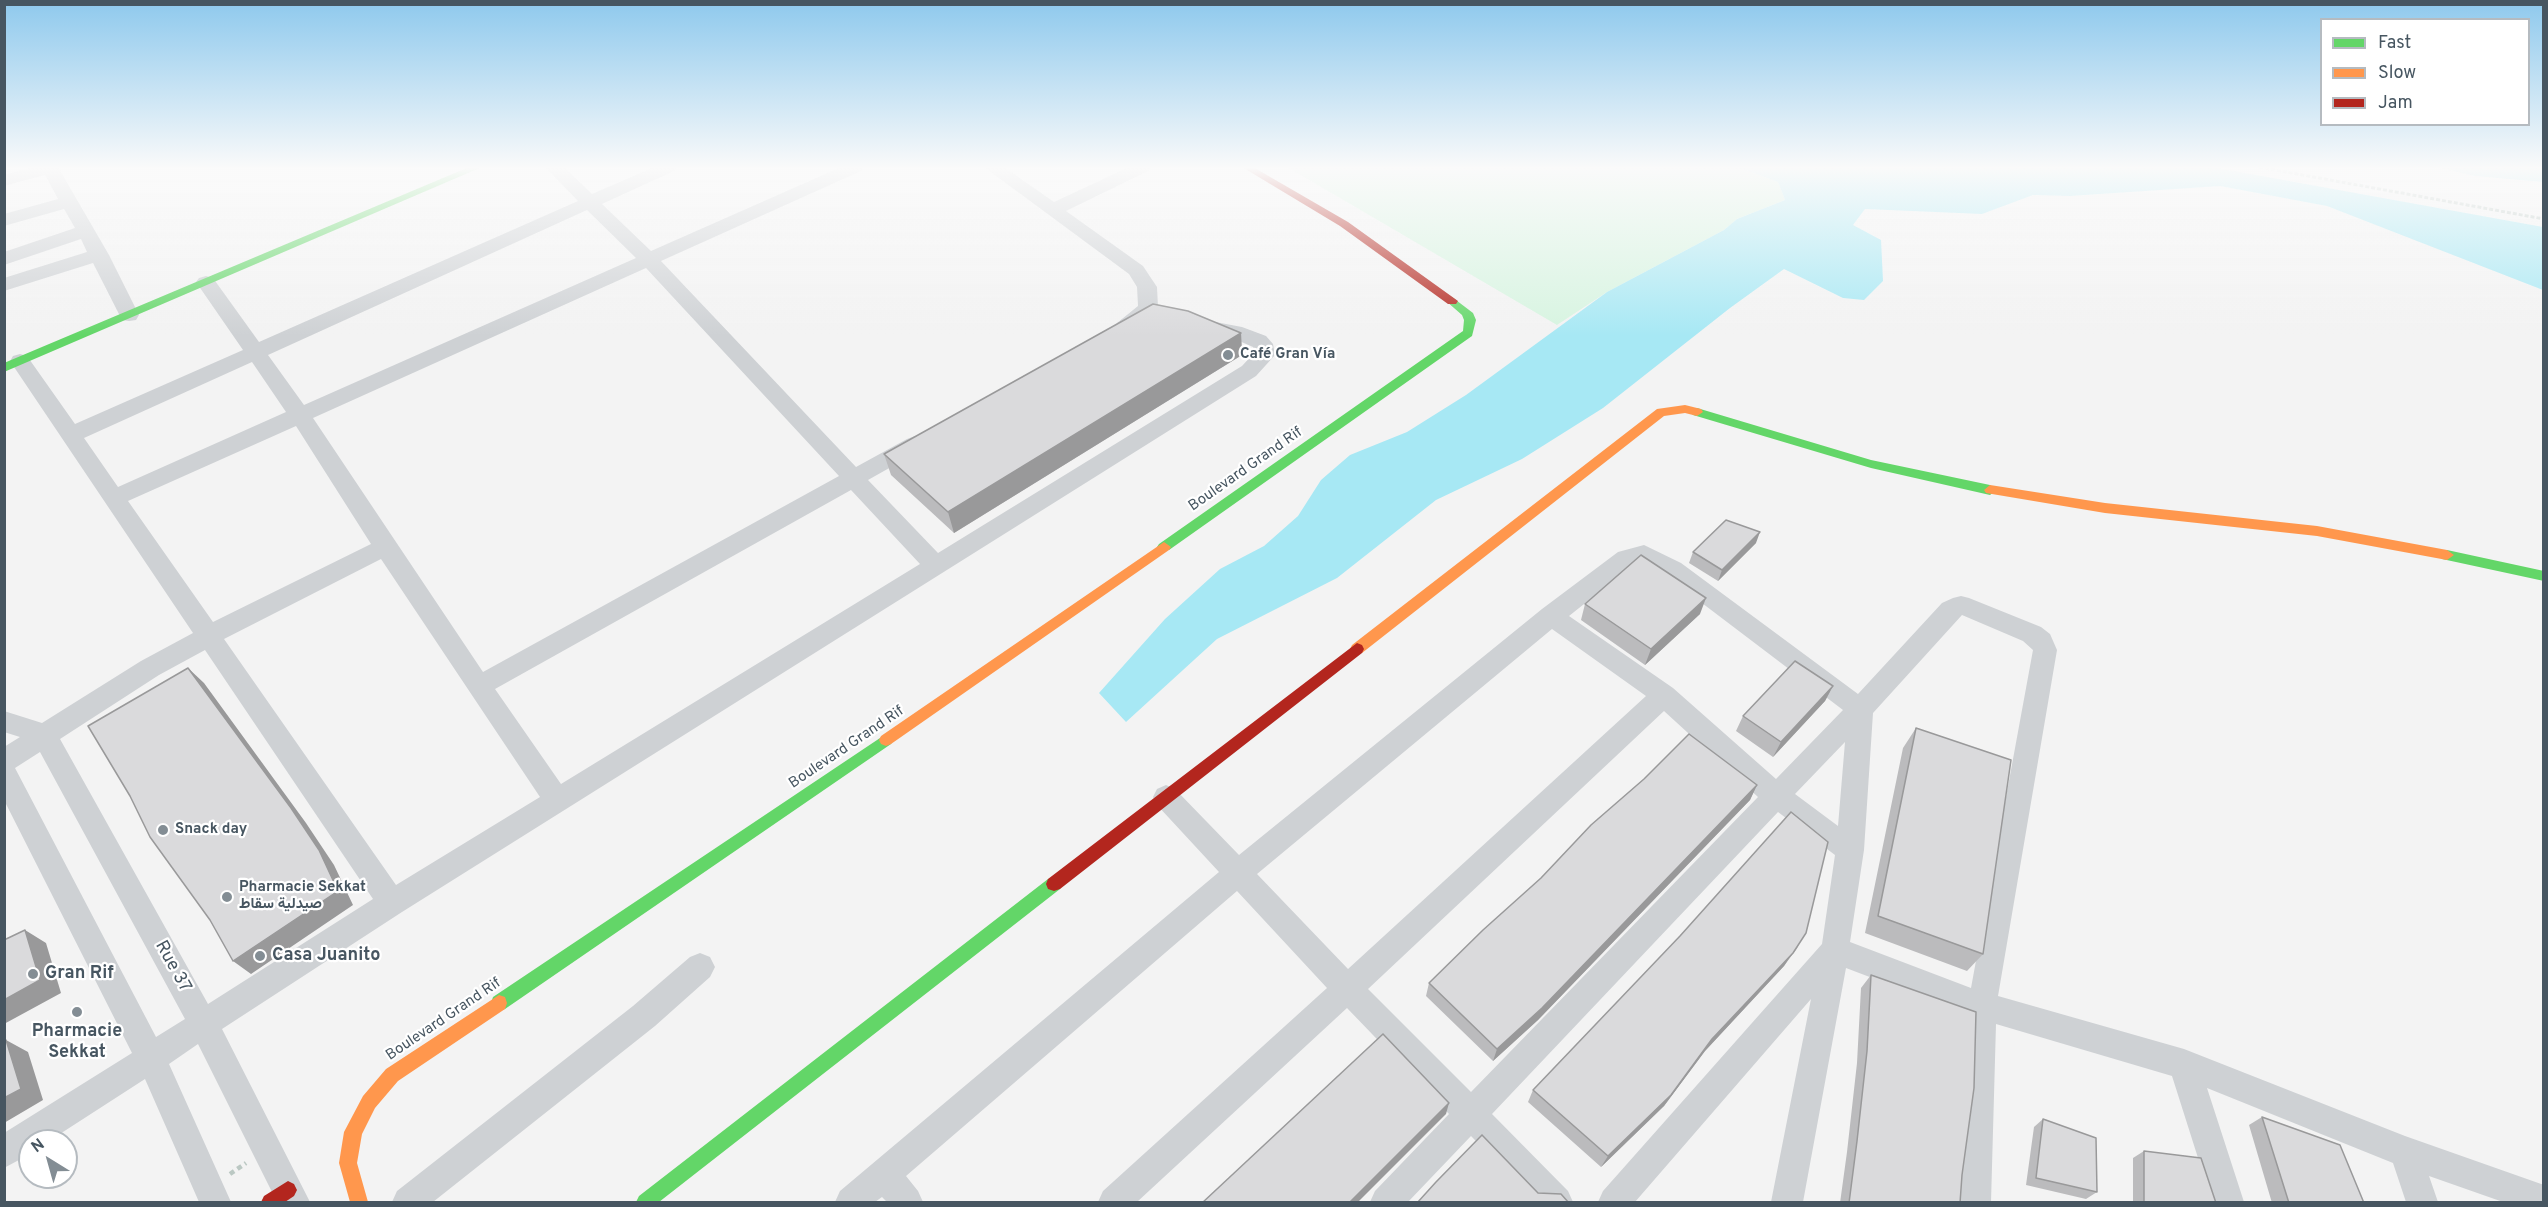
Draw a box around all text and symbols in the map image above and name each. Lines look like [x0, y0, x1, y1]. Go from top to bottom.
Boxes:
legend [2320, 18, 2530, 126]
text: Fast [2378, 32, 2411, 55]
text: Slow [2378, 62, 2416, 85]
text: Jam [2378, 92, 2413, 115]
place label: Café Gran Vía [1240, 346, 1335, 364]
marker: Café Gran Vía [1221, 348, 1235, 362]
street label: Boulevard Grand Rif [1186, 424, 1306, 516]
street label: Boulevard Grand Rif [786, 703, 908, 793]
place label: Snack day [175, 821, 247, 839]
marker: Snack day [156, 823, 170, 837]
place label: Pharmacie Sekkat صيدلية سقاط [239, 879, 366, 914]
marker: Pharmacie Sekkat صيدلية سقاط [220, 890, 234, 904]
street label: Rue 37 [149, 937, 195, 997]
place label: Casa Juanito [272, 945, 380, 967]
marker: Casa Juanito [253, 949, 267, 963]
place label: Gran Rif [45, 963, 114, 985]
marker: Gran Rif [26, 967, 40, 981]
street label: Boulevard Grand Rif [383, 975, 505, 1065]
marker: Pharmacie Sekkat [70, 1005, 84, 1019]
place label: Pharmacie Sekkat [32, 1021, 122, 1064]
north arrow [18, 1129, 78, 1189]
text: N [28, 1135, 49, 1158]

